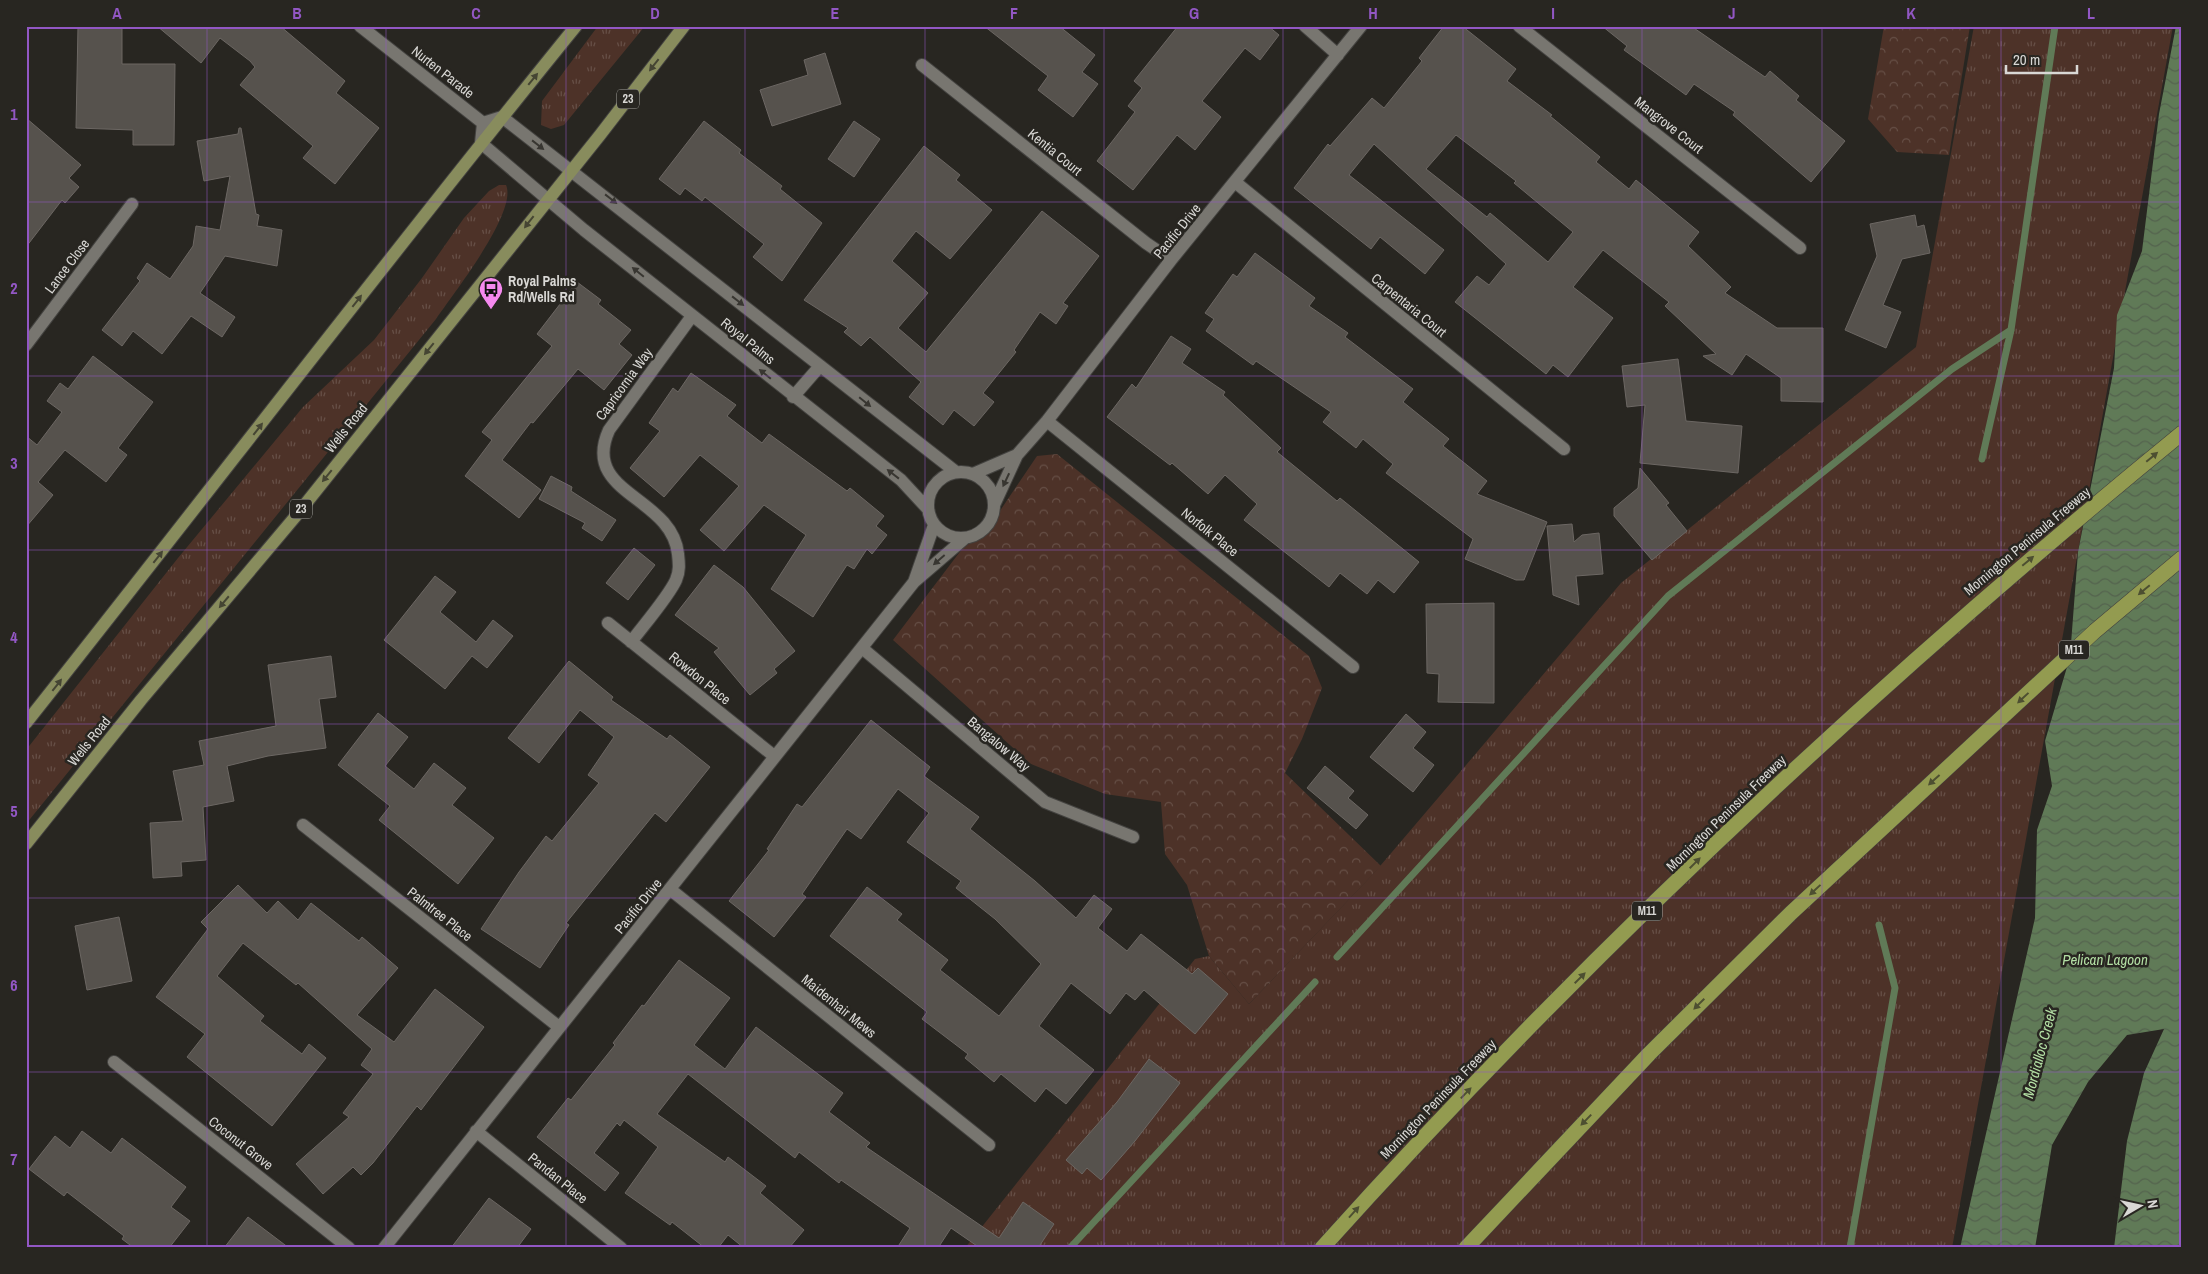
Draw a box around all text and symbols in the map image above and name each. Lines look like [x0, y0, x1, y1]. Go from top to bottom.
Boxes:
text: A [112, 2, 122, 24]
text: B [292, 2, 302, 24]
text: C [471, 2, 481, 24]
text: D [650, 2, 660, 24]
text: E [831, 2, 840, 24]
text: F [1010, 2, 1018, 24]
text: G [1189, 2, 1199, 24]
text: H [1368, 2, 1378, 24]
text: I [1551, 2, 1555, 24]
text: J [1728, 2, 1736, 24]
text: K [1906, 2, 1916, 24]
text: L [2087, 2, 2095, 24]
street label: Nurten Parade [408, 42, 478, 102]
scale bar [2006, 42, 2077, 74]
text: 20 m [2013, 49, 2040, 70]
one-way arrow [649, 58, 660, 71]
one-way arrow [528, 73, 539, 86]
road number: 23 [617, 90, 639, 108]
street label: Mangrove Court [1631, 93, 1707, 157]
text: 1 [10, 103, 18, 125]
street label: Kentia Court [1024, 125, 1086, 179]
one-way arrow [532, 140, 545, 150]
one-way arrow [604, 194, 617, 205]
street label: Pacific Drive [1149, 200, 1205, 262]
one-way arrow [524, 215, 535, 228]
street label: Lance Close [41, 235, 93, 297]
one-way arrow [632, 267, 645, 278]
street label: Carpentaria Court [1368, 269, 1450, 341]
place label: Royal Palms Rd/Wells Rd [508, 272, 576, 306]
bus stop icon: Royal Palms Rd/Wells Rd [478, 276, 504, 310]
text: 2 [10, 277, 18, 299]
one-way arrow [352, 295, 363, 308]
one-way arrow [731, 295, 744, 306]
street label: Royal Palms [717, 314, 779, 368]
one-way arrow [423, 343, 434, 356]
street label: Capricornia Way [592, 344, 657, 424]
one-way arrow [758, 369, 772, 379]
one-way arrow [858, 396, 871, 407]
street label: Wells Road [321, 400, 371, 456]
one-way arrow [252, 423, 263, 436]
text: 3 [10, 452, 18, 474]
one-way arrow [2146, 452, 2159, 463]
one-way arrow [887, 468, 900, 479]
one-way arrow [321, 469, 332, 482]
one-way arrow [1001, 473, 1009, 487]
street label: Mornington Peninsula Freeway [1960, 483, 2094, 599]
road number: 23 [290, 499, 312, 518]
street label: Norfolk Place [1178, 504, 1242, 560]
one-way arrow [152, 551, 163, 564]
one-way arrow [933, 555, 946, 566]
one-way arrow [2021, 555, 2033, 567]
one-way arrow [2138, 584, 2151, 595]
one-way arrow [219, 596, 230, 609]
text: 4 [10, 626, 18, 648]
road number: M11 [2059, 640, 2089, 660]
street label: Rowdon Place [666, 648, 734, 708]
one-way arrow [51, 679, 62, 692]
one-way arrow [2017, 692, 2029, 704]
street label: Wells Road [64, 713, 114, 769]
street label: Bangalow Way [964, 713, 1034, 776]
street label: Mornington Peninsula Freeway [1662, 751, 1790, 875]
one-way arrow [1928, 774, 1941, 785]
text: 5 [10, 800, 18, 822]
one-way arrow [1689, 857, 1701, 869]
street label: Pacific Drive [610, 875, 666, 937]
street label: Palmtree Place [404, 883, 476, 945]
one-way arrow [1810, 884, 1822, 896]
road number: M11 [1632, 901, 1662, 920]
water label: Pelican Lagoon [2062, 949, 2148, 970]
street label: Maidenhair Mews [798, 970, 880, 1042]
one-way arrow [1574, 972, 1586, 984]
text: 6 [10, 974, 18, 996]
one-way arrow [1694, 998, 1706, 1010]
water label: Mordialloc Creek [2017, 1004, 2062, 1100]
street label: Mornington Peninsula Freeway [1376, 1035, 1500, 1163]
one-way arrow [1459, 1087, 1471, 1099]
street label: Coconut Grove [205, 1112, 277, 1174]
one-way arrow [1580, 1114, 1592, 1126]
text: 7 [10, 1148, 18, 1170]
street label: Pandan Place [525, 1149, 591, 1207]
north arrow [2116, 1182, 2166, 1232]
text: N [2143, 1198, 2162, 1209]
one-way arrow [1348, 1206, 1360, 1218]

